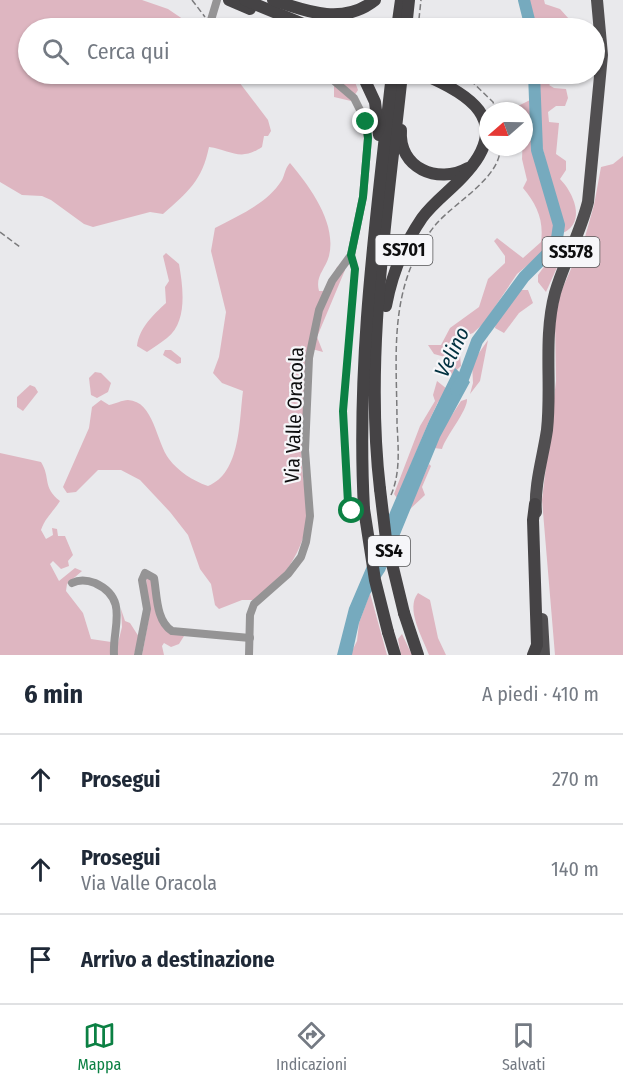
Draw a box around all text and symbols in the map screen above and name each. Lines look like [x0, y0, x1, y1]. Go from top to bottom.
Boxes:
search box [18, 18, 605, 84]
icon: search [39, 35, 72, 68]
text: Cerca qui [87, 38, 170, 65]
north arrow [479, 102, 533, 156]
route end [352, 108, 378, 134]
road number: SS701 [376, 235, 432, 265]
road number: SS578 [542, 237, 600, 267]
water label: Velino [429, 323, 475, 381]
street label: Via Valle Oracola [280, 347, 308, 483]
route start [338, 497, 364, 523]
road number: SS4 [368, 536, 410, 566]
text: 6 min [24, 679, 83, 710]
text: A piedi · 410 m [482, 682, 599, 706]
icon: ahead [24, 763, 57, 796]
text: Prosegui [81, 766, 160, 793]
text: 270 m [552, 767, 599, 791]
text: Prosegui [81, 844, 160, 871]
icon: ahead [24, 853, 57, 886]
text: 140 m [551, 857, 599, 881]
text: Via Valle Oracola [81, 871, 217, 895]
icon: arrive [24, 943, 57, 976]
text: Arrivo a destinazione [81, 946, 275, 973]
tab: Mappa [77, 1019, 121, 1074]
tab: Indicazioni [276, 1019, 347, 1074]
tab: Salvati [502, 1019, 546, 1074]

